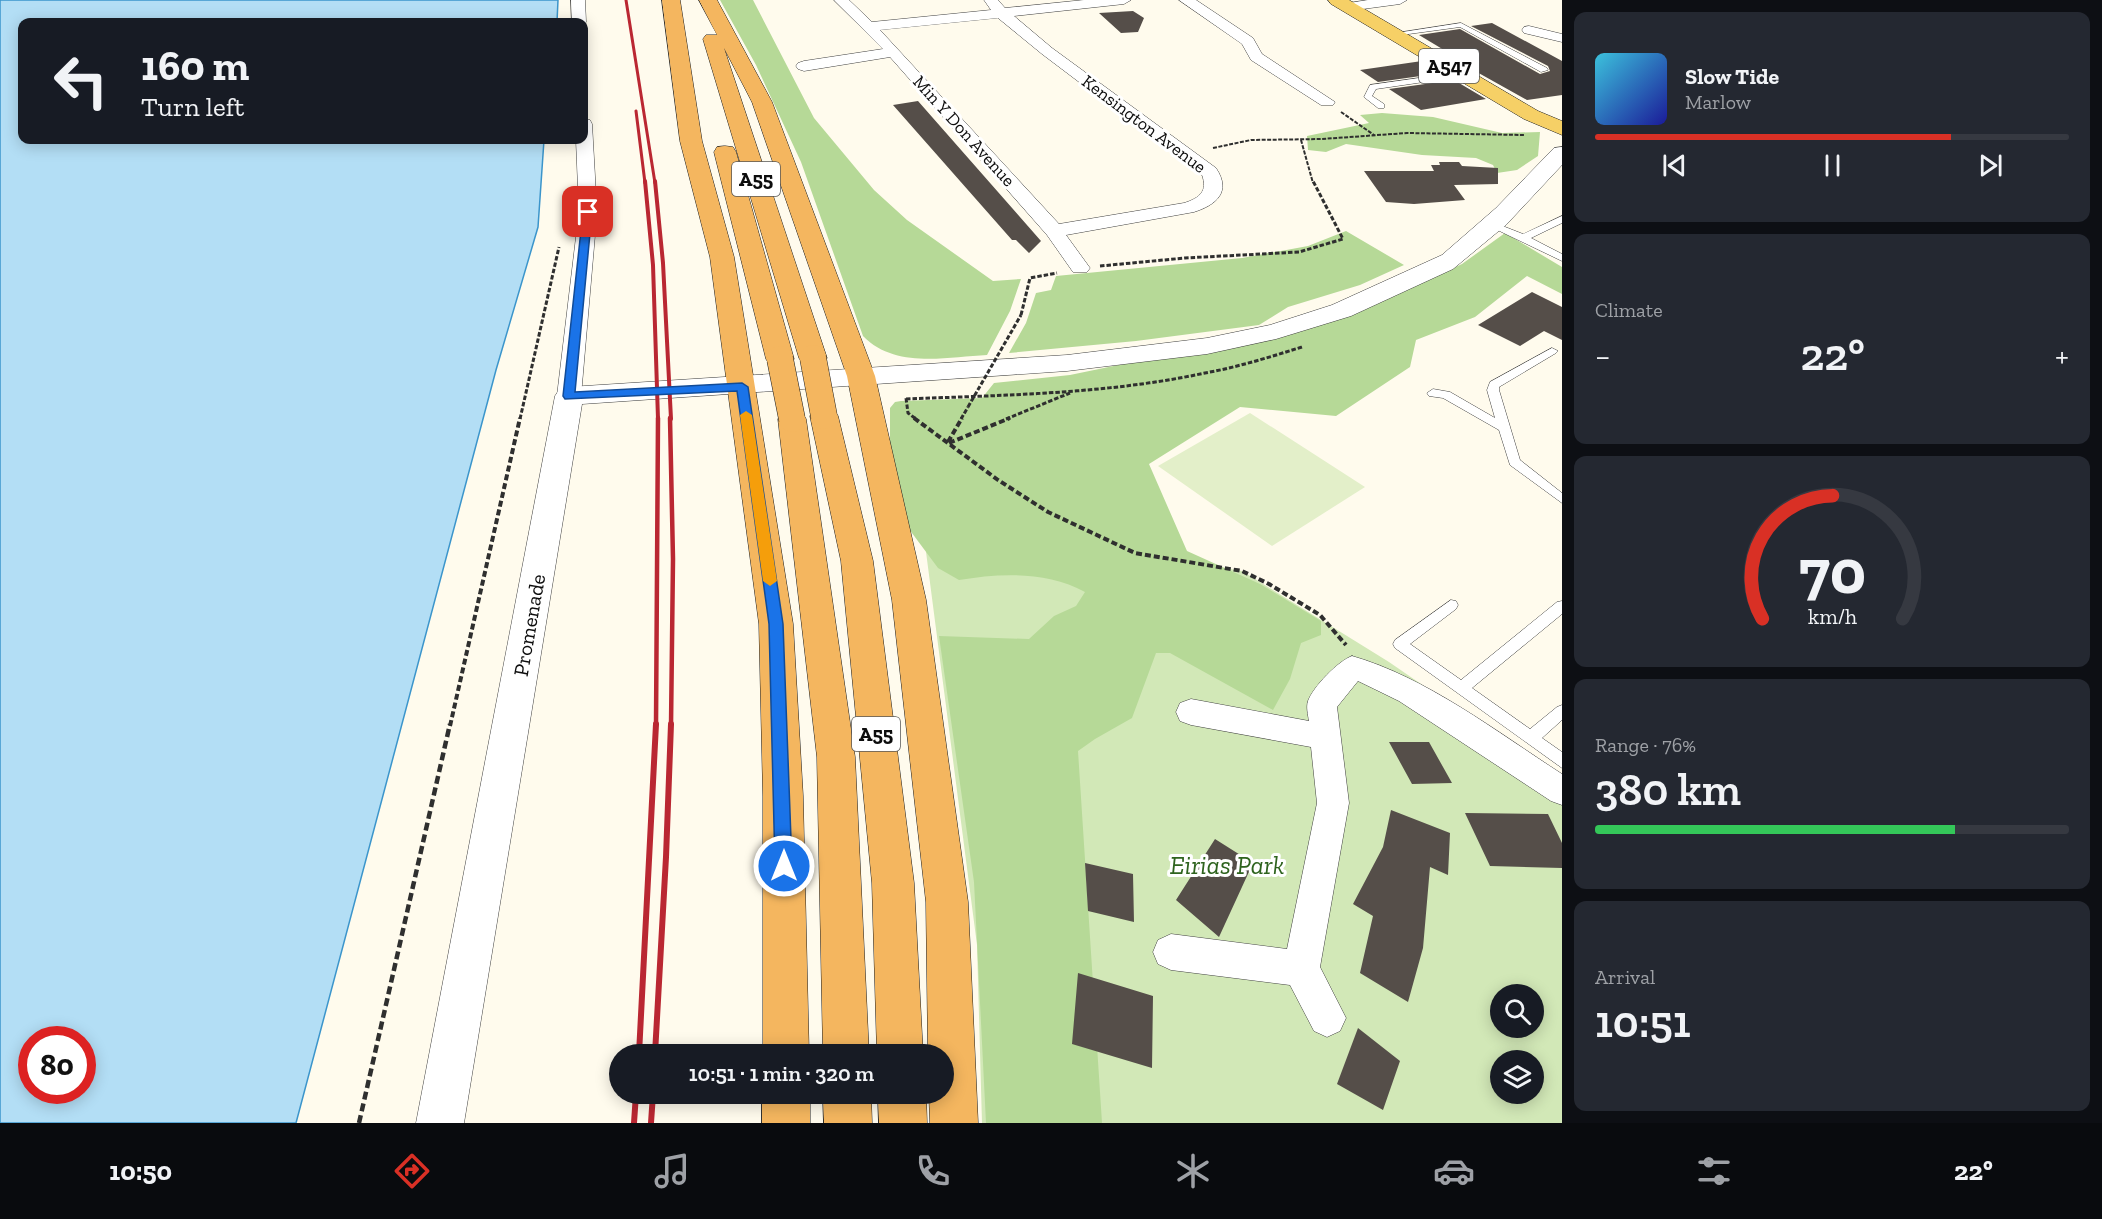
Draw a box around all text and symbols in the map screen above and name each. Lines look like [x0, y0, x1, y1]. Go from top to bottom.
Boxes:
text: 160 m [141, 40, 249, 91]
icon: left [42, 42, 120, 120]
road number: A547 [1419, 49, 1479, 83]
text: Slow Tide [1685, 63, 1779, 90]
street label: Kensington Avenue [1078, 70, 1210, 178]
street label: Min Y Don Avenue [908, 71, 1020, 191]
text: Marlow [1685, 90, 1751, 114]
text: Turn left [141, 91, 244, 123]
icon: previous [1658, 149, 1691, 182]
icon: pause [1816, 149, 1849, 182]
icon: next [1974, 149, 2007, 182]
road number: A55 [732, 162, 780, 196]
pin [562, 186, 613, 237]
icon: arrive [571, 195, 604, 228]
text: Climate [1595, 298, 1663, 322]
text: 22° [1801, 328, 1865, 382]
text: − [1595, 336, 1610, 375]
text: + [2055, 336, 2069, 375]
text: 70 [1799, 534, 1865, 609]
street label: Promenade [508, 572, 550, 678]
text: km/h [1808, 604, 1856, 629]
road number: A55 [852, 717, 900, 751]
text: Range · 76% [1595, 733, 1696, 757]
text: 380 km [1595, 763, 1741, 817]
position arrow [752, 834, 816, 898]
park label: Eirias Park [1170, 849, 1284, 881]
text: Arrival [1595, 965, 1655, 989]
map controls [1490, 984, 1544, 1104]
button: search [1490, 984, 1544, 1038]
text: 10:51 [1595, 995, 1691, 1049]
speed limit sign: 80 [18, 1026, 96, 1104]
button: layers [1490, 1050, 1544, 1104]
text: 10:51 · 1 min · 320 m [689, 1060, 874, 1087]
icon: directions [391, 1150, 433, 1192]
icon: music [651, 1150, 693, 1192]
icon: phone [912, 1150, 954, 1192]
icon: climate [1172, 1150, 1214, 1192]
icon: car [1433, 1150, 1475, 1192]
icon: filters [1693, 1150, 1735, 1192]
text: 10:50 [109, 1155, 172, 1187]
text: 22° [1954, 1155, 1993, 1187]

